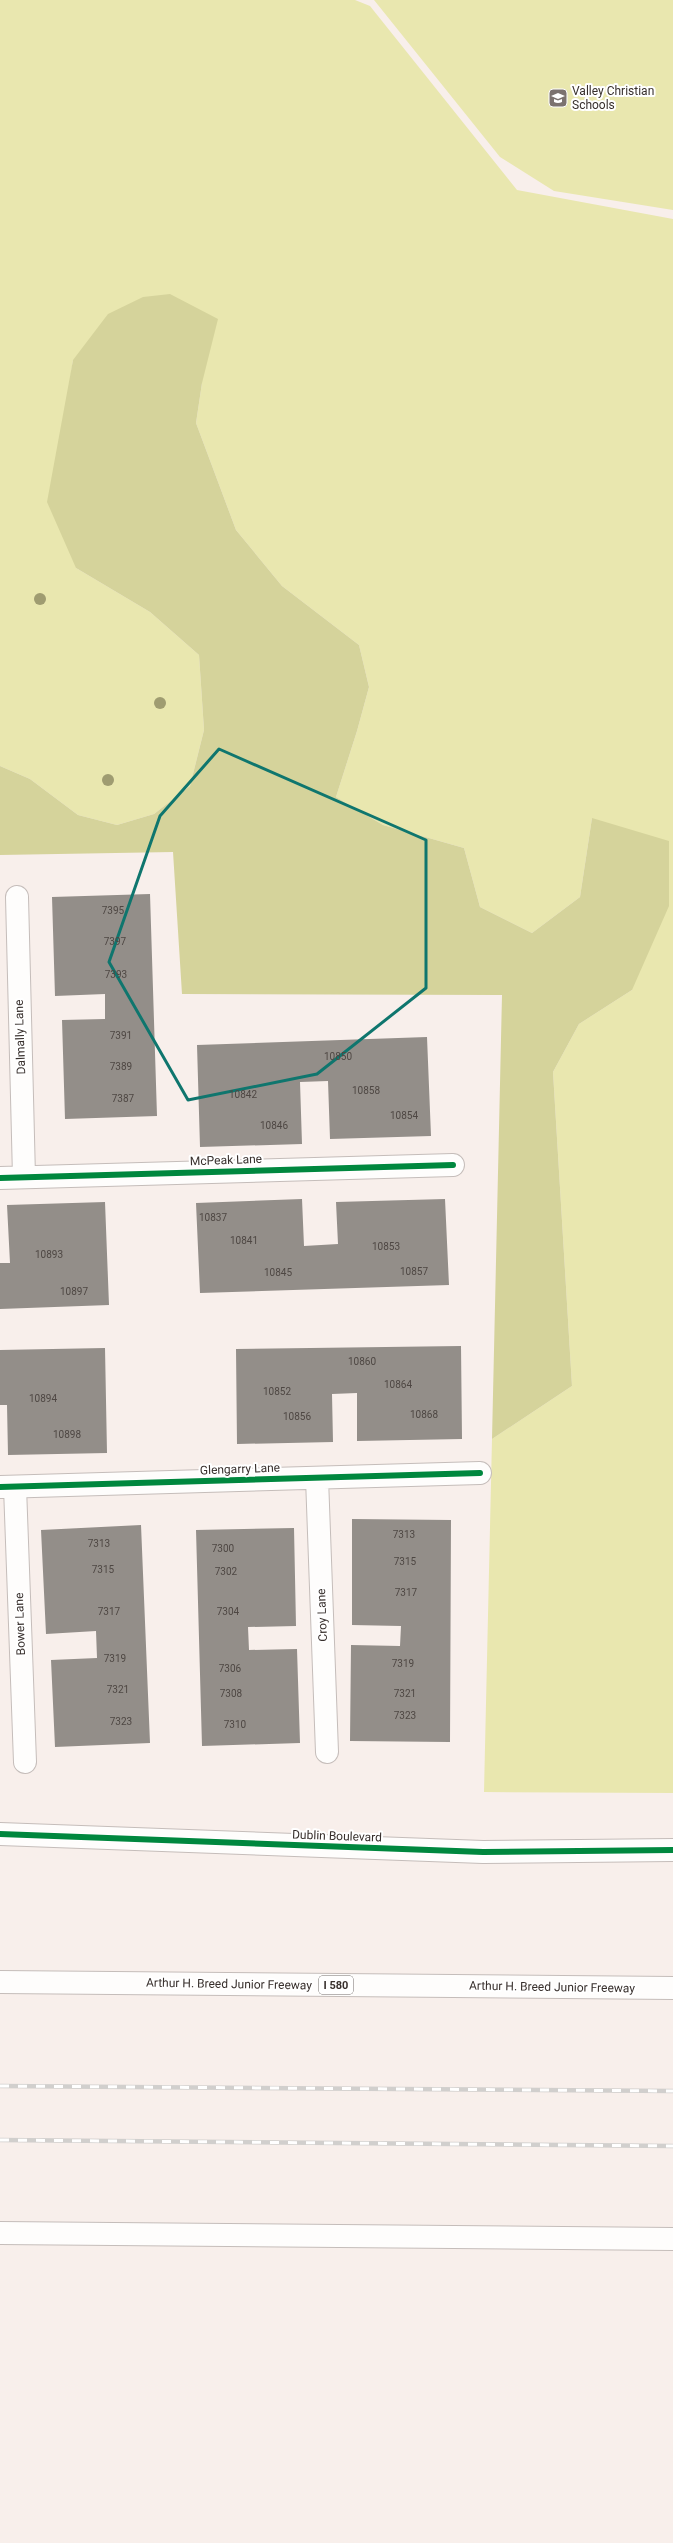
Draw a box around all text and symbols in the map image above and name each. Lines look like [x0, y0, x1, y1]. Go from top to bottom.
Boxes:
place label: Valley Christian Schools [572, 84, 654, 112]
school or university icon: Valley Christian Schools [547, 87, 569, 109]
house number: 7395 [102, 905, 125, 916]
house number: 7397 [104, 936, 127, 947]
house number: 7393 [105, 969, 127, 980]
street label: Dalmally Lane [12, 999, 28, 1075]
house number: 7391 [110, 1030, 132, 1041]
house number: 10850 [324, 1051, 352, 1062]
house number: 7389 [110, 1061, 132, 1072]
house number: 10858 [352, 1085, 380, 1096]
house number: 10842 [229, 1089, 257, 1100]
house number: 7387 [112, 1093, 135, 1104]
house number: 10854 [390, 1110, 418, 1121]
house number: 10846 [260, 1120, 288, 1131]
street label: McPeak Lane [190, 1152, 262, 1168]
house number: 10837 [199, 1212, 227, 1223]
house number: 10841 [230, 1235, 258, 1246]
house number: 10853 [372, 1241, 400, 1252]
house number: 10893 [35, 1249, 63, 1260]
house number: 10857 [400, 1266, 428, 1277]
house number: 10845 [264, 1267, 292, 1278]
house number: 10897 [60, 1286, 88, 1297]
house number: 10860 [348, 1356, 376, 1367]
house number: 10864 [384, 1379, 412, 1390]
house number: 10852 [263, 1386, 291, 1397]
house number: 10894 [29, 1393, 57, 1404]
house number: 10868 [410, 1409, 438, 1420]
house number: 10856 [283, 1411, 311, 1422]
house number: 10898 [53, 1429, 81, 1440]
street label: Glengarry Lane [200, 1461, 280, 1477]
house number: 7313 [393, 1529, 415, 1540]
house number: 7313 [88, 1538, 110, 1549]
house number: 7300 [212, 1543, 235, 1554]
house number: 7315 [394, 1556, 417, 1567]
house number: 7315 [92, 1564, 115, 1575]
house number: 7302 [215, 1566, 238, 1577]
house number: 7317 [395, 1587, 418, 1598]
street label: Croy Lane [314, 1588, 330, 1642]
street label: Bower Lane [12, 1592, 28, 1656]
house number: 7317 [98, 1606, 121, 1617]
house number: 7304 [217, 1606, 240, 1617]
house number: 7319 [104, 1653, 126, 1664]
house number: 7319 [392, 1658, 414, 1669]
house number: 7306 [219, 1663, 242, 1674]
house number: 7321 [107, 1684, 129, 1695]
house number: 7308 [220, 1688, 243, 1699]
house number: 7321 [394, 1688, 416, 1699]
house number: 7323 [394, 1710, 416, 1721]
house number: 7323 [110, 1716, 132, 1727]
house number: 7310 [224, 1719, 247, 1730]
street label: Dublin Boulevard [292, 1827, 382, 1845]
street label: Arthur H. Breed Junior Freeway [146, 1976, 312, 1992]
road number: I 580 [319, 1976, 353, 1994]
street label: Arthur H. Breed Junior Freeway [469, 1979, 635, 1995]

